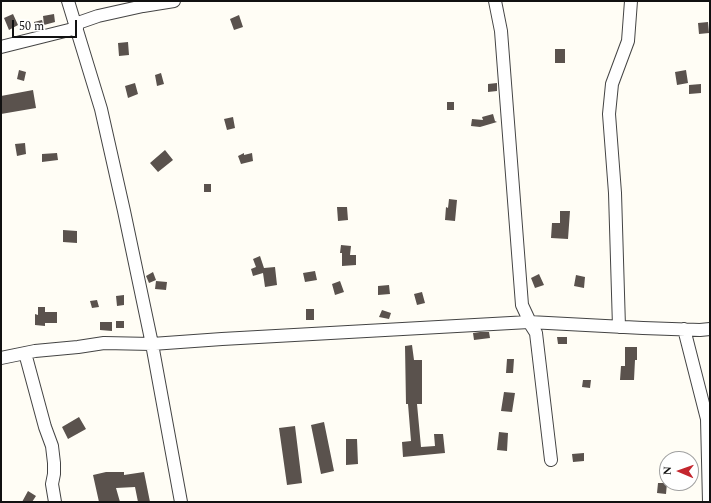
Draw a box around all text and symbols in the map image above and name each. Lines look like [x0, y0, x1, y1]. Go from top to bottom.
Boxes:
scale bar [14, 12, 79, 38]
text: 50 m [19, 17, 44, 36]
north arrow [659, 451, 699, 491]
text: N [659, 466, 676, 475]

